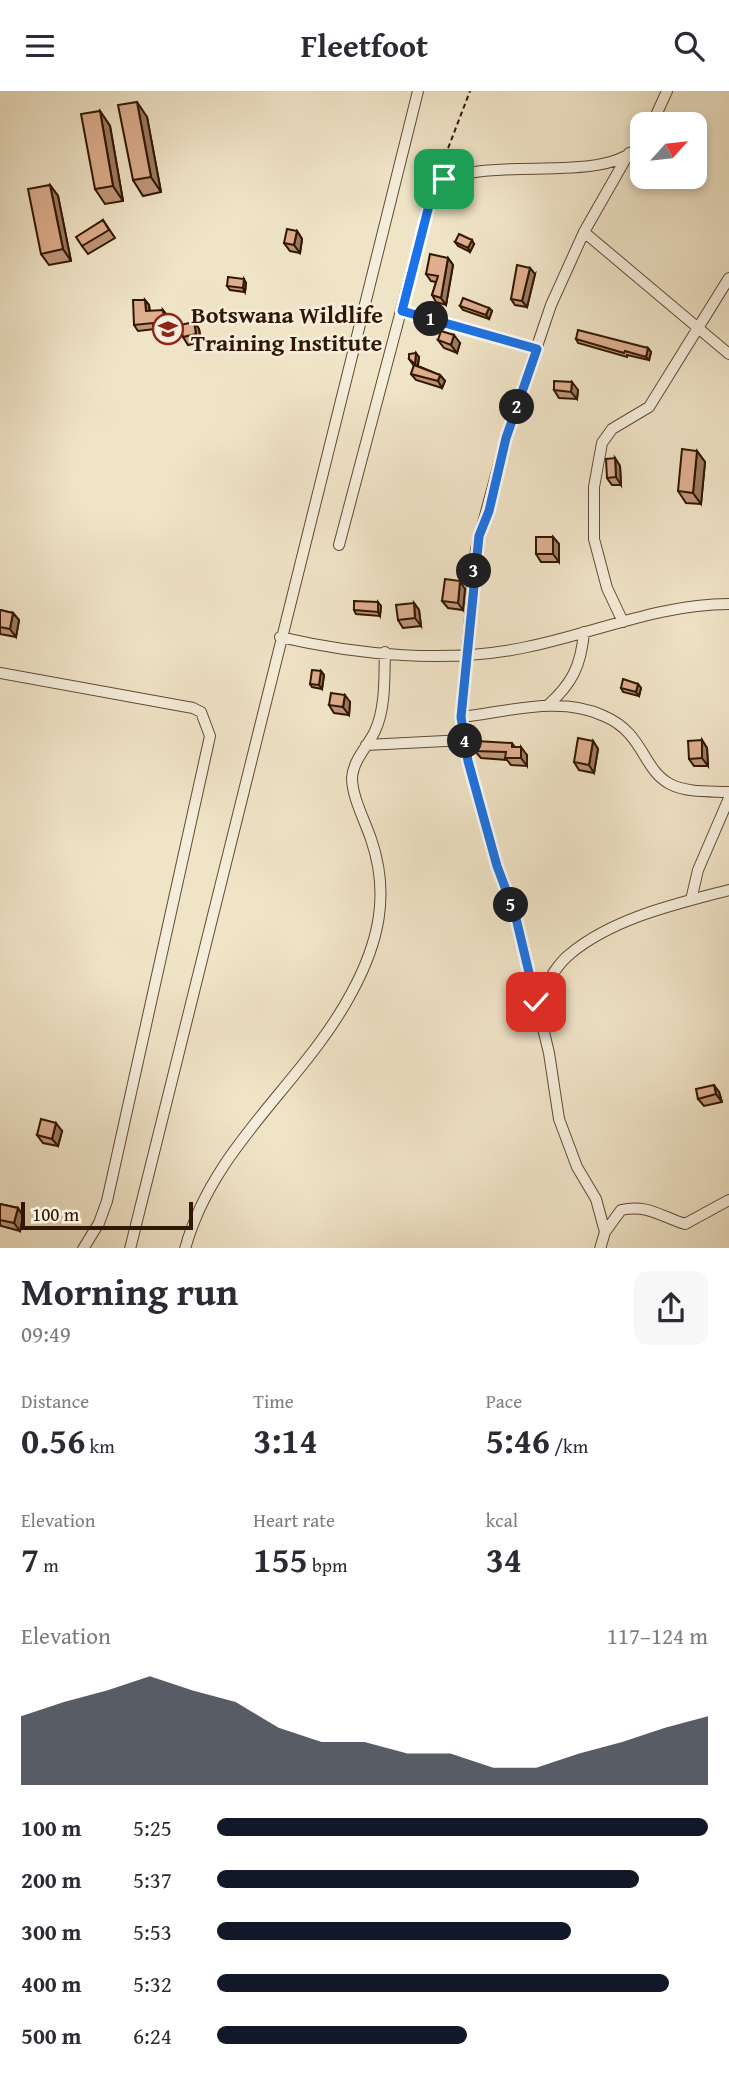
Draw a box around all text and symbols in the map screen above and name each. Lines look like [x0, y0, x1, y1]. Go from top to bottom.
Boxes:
text: Fleetfoot [301, 22, 428, 69]
icon: menu [21, 27, 59, 65]
icon: search [670, 27, 708, 65]
north arrow [630, 112, 707, 189]
map controls [630, 112, 707, 189]
pin [414, 149, 474, 209]
icon: arrive [425, 160, 463, 198]
place label: Botswana Wildlife Training Institute [191, 297, 383, 360]
pin: 1 [414, 301, 448, 337]
text: 1 [426, 304, 435, 332]
school or university icon: Botswana Wildlife Training Institute [151, 312, 185, 346]
pin: 2 [500, 389, 534, 425]
text: 2 [512, 392, 521, 420]
pin: 3 [456, 553, 491, 589]
text: 3 [469, 556, 478, 584]
pin: 4 [448, 723, 482, 759]
text: 4 [460, 726, 469, 754]
pin: 5 [494, 887, 528, 923]
text: 5 [506, 890, 515, 918]
pin [506, 972, 566, 1032]
icon: check [517, 983, 555, 1021]
scale bar [21, 1199, 192, 1231]
text: 100 m [32, 1200, 79, 1228]
text: Morning run [21, 1263, 238, 1319]
button: share [634, 1271, 708, 1345]
text: 09:49 [21, 1317, 71, 1350]
text: Distance [21, 1387, 89, 1415]
text: Time [253, 1387, 294, 1415]
text: Pace [486, 1387, 522, 1415]
text: 0.56 [21, 1415, 85, 1466]
text: 3:14 [253, 1415, 318, 1466]
text: 5:46 [486, 1415, 550, 1466]
text: km [85, 1432, 115, 1460]
text: /km [550, 1432, 588, 1460]
text: Elevation [21, 1506, 95, 1534]
text: Heart rate [253, 1506, 335, 1534]
text: kcal [486, 1506, 518, 1534]
text: 7 [21, 1534, 39, 1585]
text: 155 [253, 1534, 308, 1585]
text: 34 [486, 1534, 522, 1585]
text: m [39, 1551, 59, 1579]
text: bpm [308, 1551, 348, 1579]
text: Elevation [21, 1619, 111, 1652]
text: 117–124 m [607, 1619, 708, 1652]
text: 100 m [21, 1811, 82, 1844]
text: 5:25 [133, 1811, 172, 1844]
text: 200 m [21, 1863, 82, 1896]
text: 5:37 [133, 1863, 172, 1896]
text: 300 m [21, 1915, 82, 1948]
text: 5:53 [133, 1915, 172, 1948]
text: 400 m [21, 1967, 82, 2000]
text: 5:32 [133, 1967, 172, 2000]
text: 500 m [21, 2019, 82, 2052]
text: 6:24 [133, 2019, 172, 2052]

